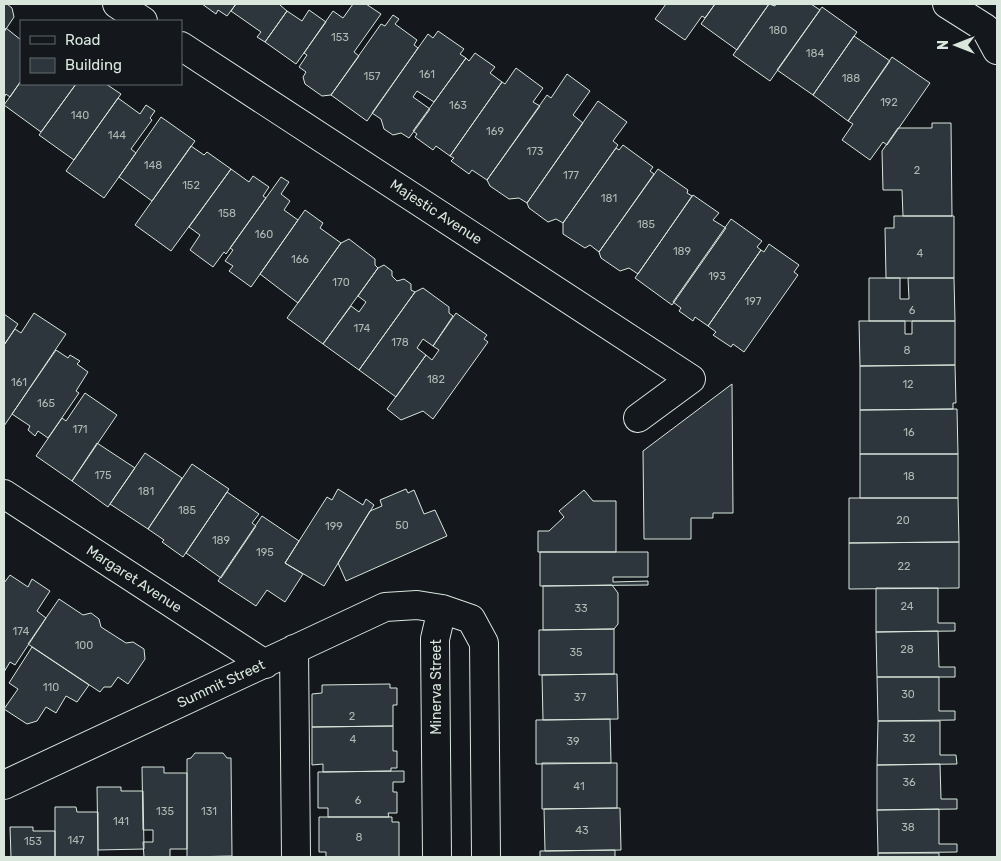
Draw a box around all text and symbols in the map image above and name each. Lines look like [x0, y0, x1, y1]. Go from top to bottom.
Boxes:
legend [20, 20, 182, 85]
north arrow [931, 20, 981, 70]
house number: 180 [769, 24, 787, 37]
text: Road [65, 31, 101, 49]
house number: 153 [331, 31, 349, 44]
text: N [935, 40, 952, 50]
house number: 184 [806, 47, 824, 60]
text: Building [65, 56, 122, 74]
house number: 161 [419, 68, 435, 81]
house number: 157 [364, 70, 381, 83]
house number: 188 [842, 72, 860, 85]
house number: 192 [880, 96, 898, 109]
house number: 163 [449, 99, 467, 112]
house number: 140 [71, 109, 89, 122]
house number: 169 [486, 125, 504, 138]
house number: 144 [108, 129, 126, 142]
house number: 173 [527, 145, 544, 158]
house number: 148 [144, 159, 162, 172]
house number: 2 [914, 164, 920, 177]
house number: 177 [563, 169, 579, 182]
street label: Majestic Avenue [387, 176, 485, 248]
house number: 152 [182, 179, 200, 192]
house number: 181 [601, 192, 617, 205]
house number: 158 [218, 207, 236, 220]
house number: 185 [637, 218, 656, 231]
house number: 160 [255, 228, 273, 241]
house number: 189 [673, 245, 691, 258]
house number: 4 [917, 247, 924, 260]
house number: 166 [291, 253, 309, 266]
house number: 193 [708, 270, 726, 283]
house number: 170 [332, 276, 350, 289]
house number: 197 [745, 295, 762, 308]
house number: 6 [909, 304, 916, 317]
house number: 174 [354, 322, 371, 335]
house number: 178 [391, 336, 409, 349]
house number: 8 [904, 344, 911, 357]
house number: 182 [427, 373, 445, 386]
house number: 161 [11, 376, 27, 389]
house number: 12 [902, 378, 914, 391]
house number: 165 [37, 397, 55, 410]
house number: 171 [72, 423, 88, 436]
house number: 16 [903, 426, 915, 439]
house number: 175 [95, 469, 112, 482]
house number: 18 [903, 470, 915, 483]
house number: 181 [138, 485, 154, 498]
house number: 185 [178, 504, 197, 517]
house number: 20 [896, 514, 910, 527]
house number: 50 [395, 519, 409, 532]
house number: 199 [325, 520, 343, 533]
house number: 189 [212, 534, 230, 547]
street label: Margaret Avenue [83, 542, 185, 616]
house number: 195 [256, 546, 274, 559]
house number: 22 [898, 560, 910, 573]
house number: 24 [900, 600, 914, 613]
house number: 33 [574, 602, 588, 615]
house number: 174 [13, 625, 30, 638]
house number: 100 [75, 639, 93, 652]
street label: Minerva Street [428, 639, 445, 735]
house number: 28 [900, 643, 914, 656]
house number: 35 [569, 646, 583, 659]
street label: Summit Street [174, 656, 268, 712]
house number: 110 [43, 681, 59, 694]
house number: 30 [901, 688, 915, 701]
house number: 37 [574, 691, 586, 704]
house number: 2 [349, 710, 355, 723]
house number: 32 [902, 732, 916, 745]
house number: 4 [350, 733, 357, 746]
house number: 39 [566, 735, 580, 748]
house number: 36 [902, 776, 916, 789]
house number: 41 [573, 780, 585, 793]
house number: 6 [355, 794, 362, 807]
house number: 135 [156, 805, 174, 818]
house number: 131 [201, 805, 217, 818]
house number: 141 [113, 815, 129, 828]
house number: 38 [901, 821, 915, 834]
house number: 43 [575, 824, 589, 837]
house number: 8 [356, 831, 363, 844]
house number: 147 [68, 834, 85, 847]
house number: 153 [24, 835, 42, 848]

